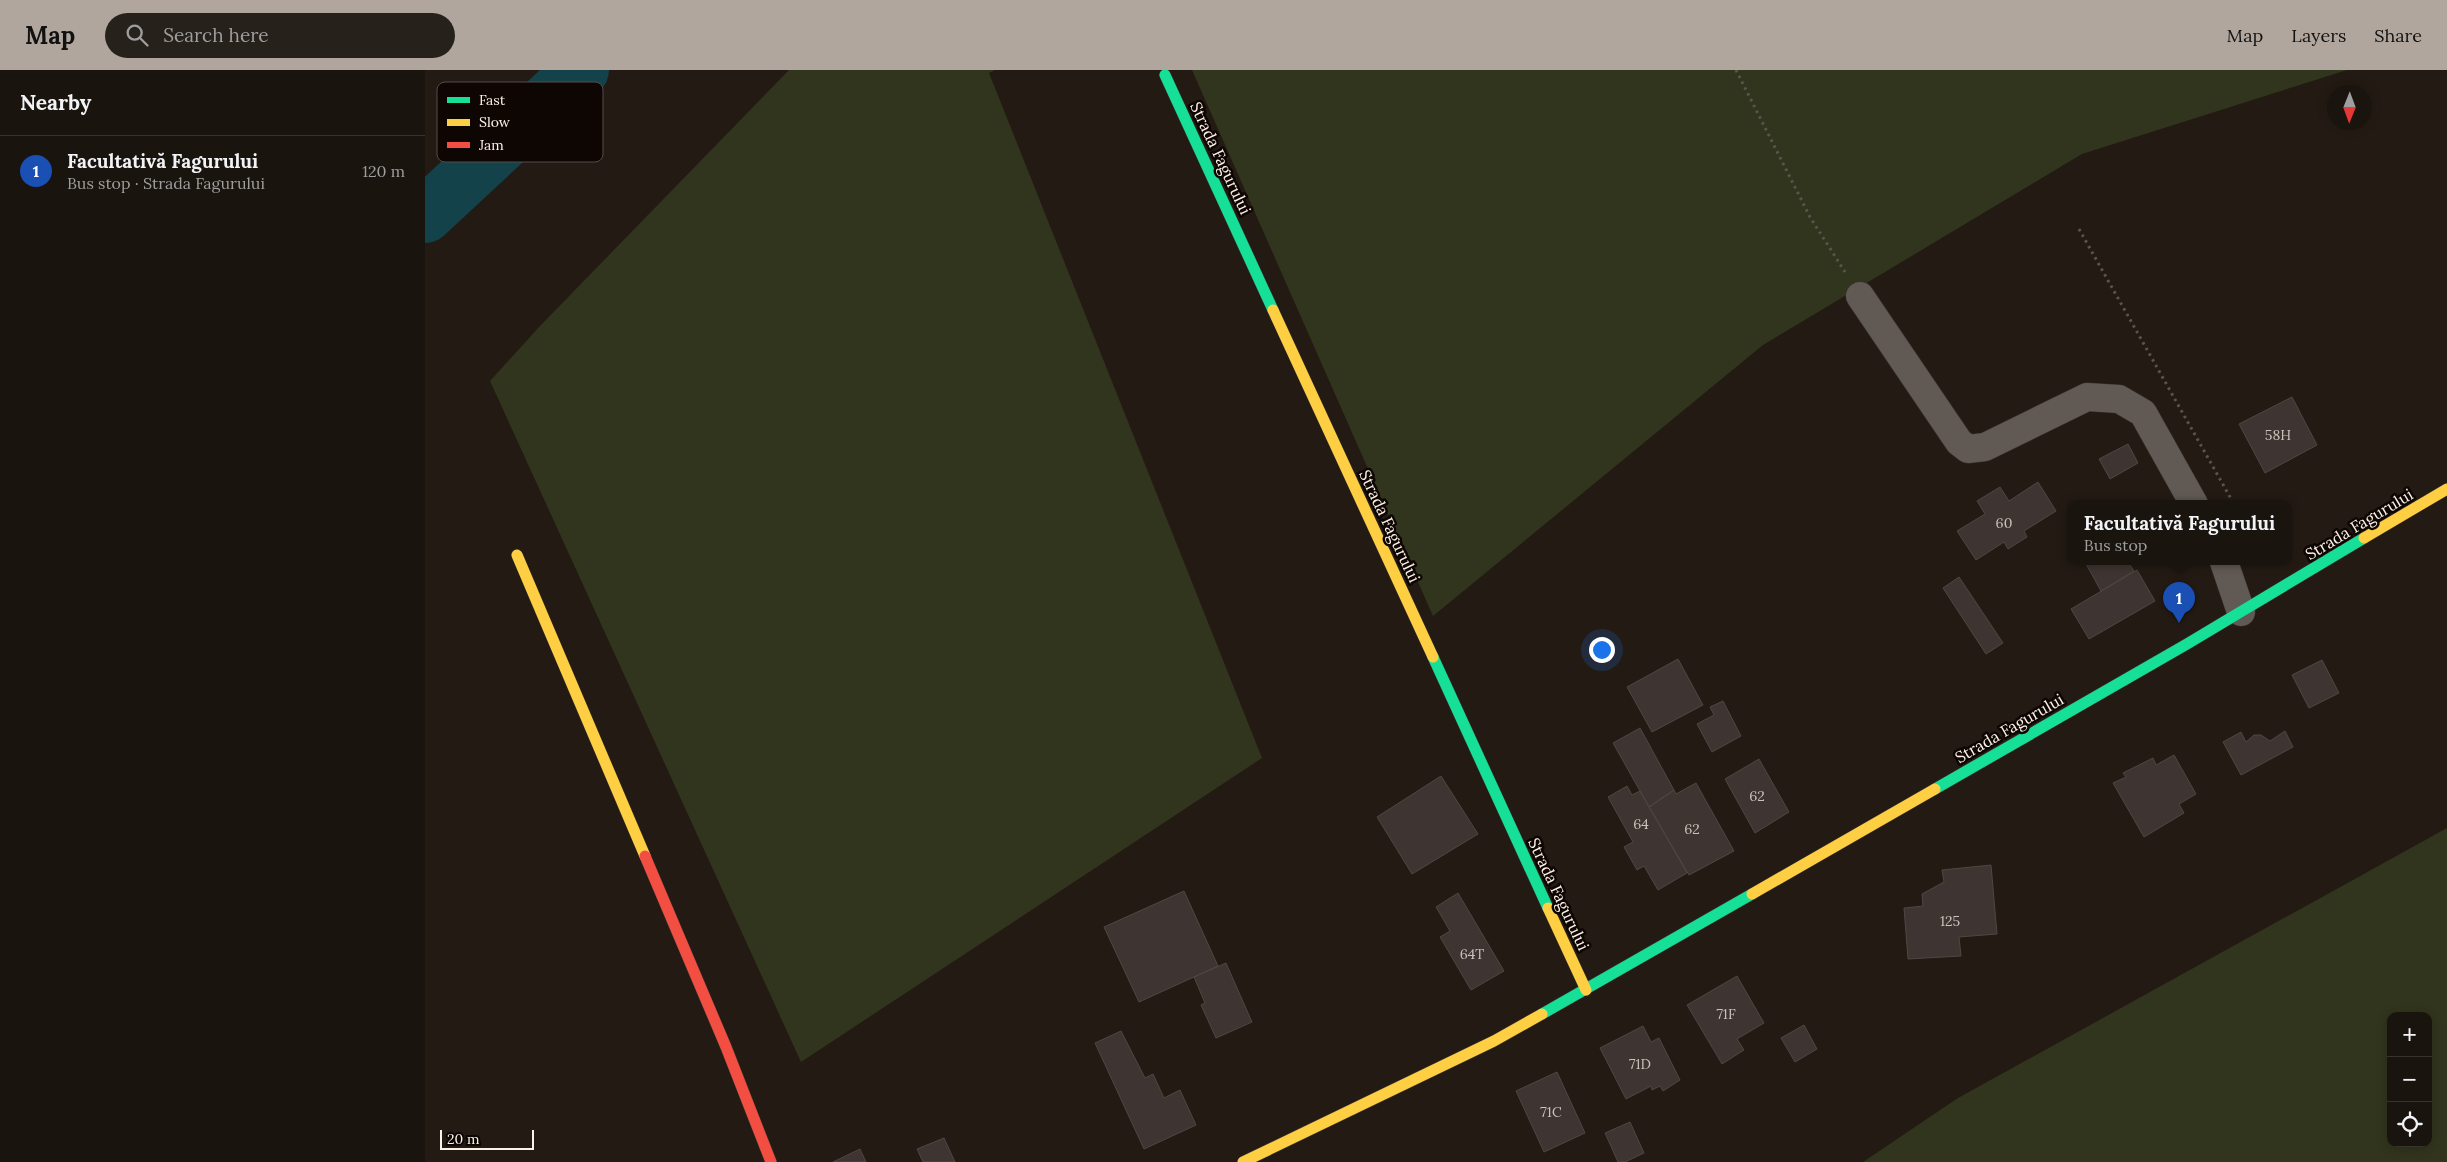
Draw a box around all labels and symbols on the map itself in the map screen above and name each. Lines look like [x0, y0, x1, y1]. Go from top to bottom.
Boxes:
legend [437, 82, 603, 162]
north arrow [2327, 85, 2372, 130]
text: Fast [479, 91, 506, 109]
street label: Strada Fagurului [1186, 99, 1256, 217]
text: Slow [479, 113, 511, 131]
text: Jam [478, 136, 504, 154]
house number: 58H [2265, 426, 2291, 444]
street label: Strada Fagurului [1355, 467, 1425, 585]
street label: Strada Fagurului [2302, 484, 2416, 564]
house number: 60 [1996, 514, 2012, 532]
pin: 1 [2163, 582, 2195, 623]
your location [1589, 637, 1615, 663]
street label: Strada Fagurului [1951, 689, 2067, 767]
house number: 62 [1749, 787, 1765, 805]
house number: 64 [1633, 815, 1649, 833]
house number: 62 [1684, 820, 1700, 838]
street label: Strada Fagurului [1524, 835, 1594, 953]
house number: 125 [1940, 912, 1960, 930]
house number: 64T [1460, 945, 1484, 963]
house number: 71F [1716, 1005, 1736, 1023]
house number: 71D [1629, 1055, 1651, 1073]
house number: 71C [1540, 1103, 1562, 1121]
scale bar [440, 1127, 534, 1150]

